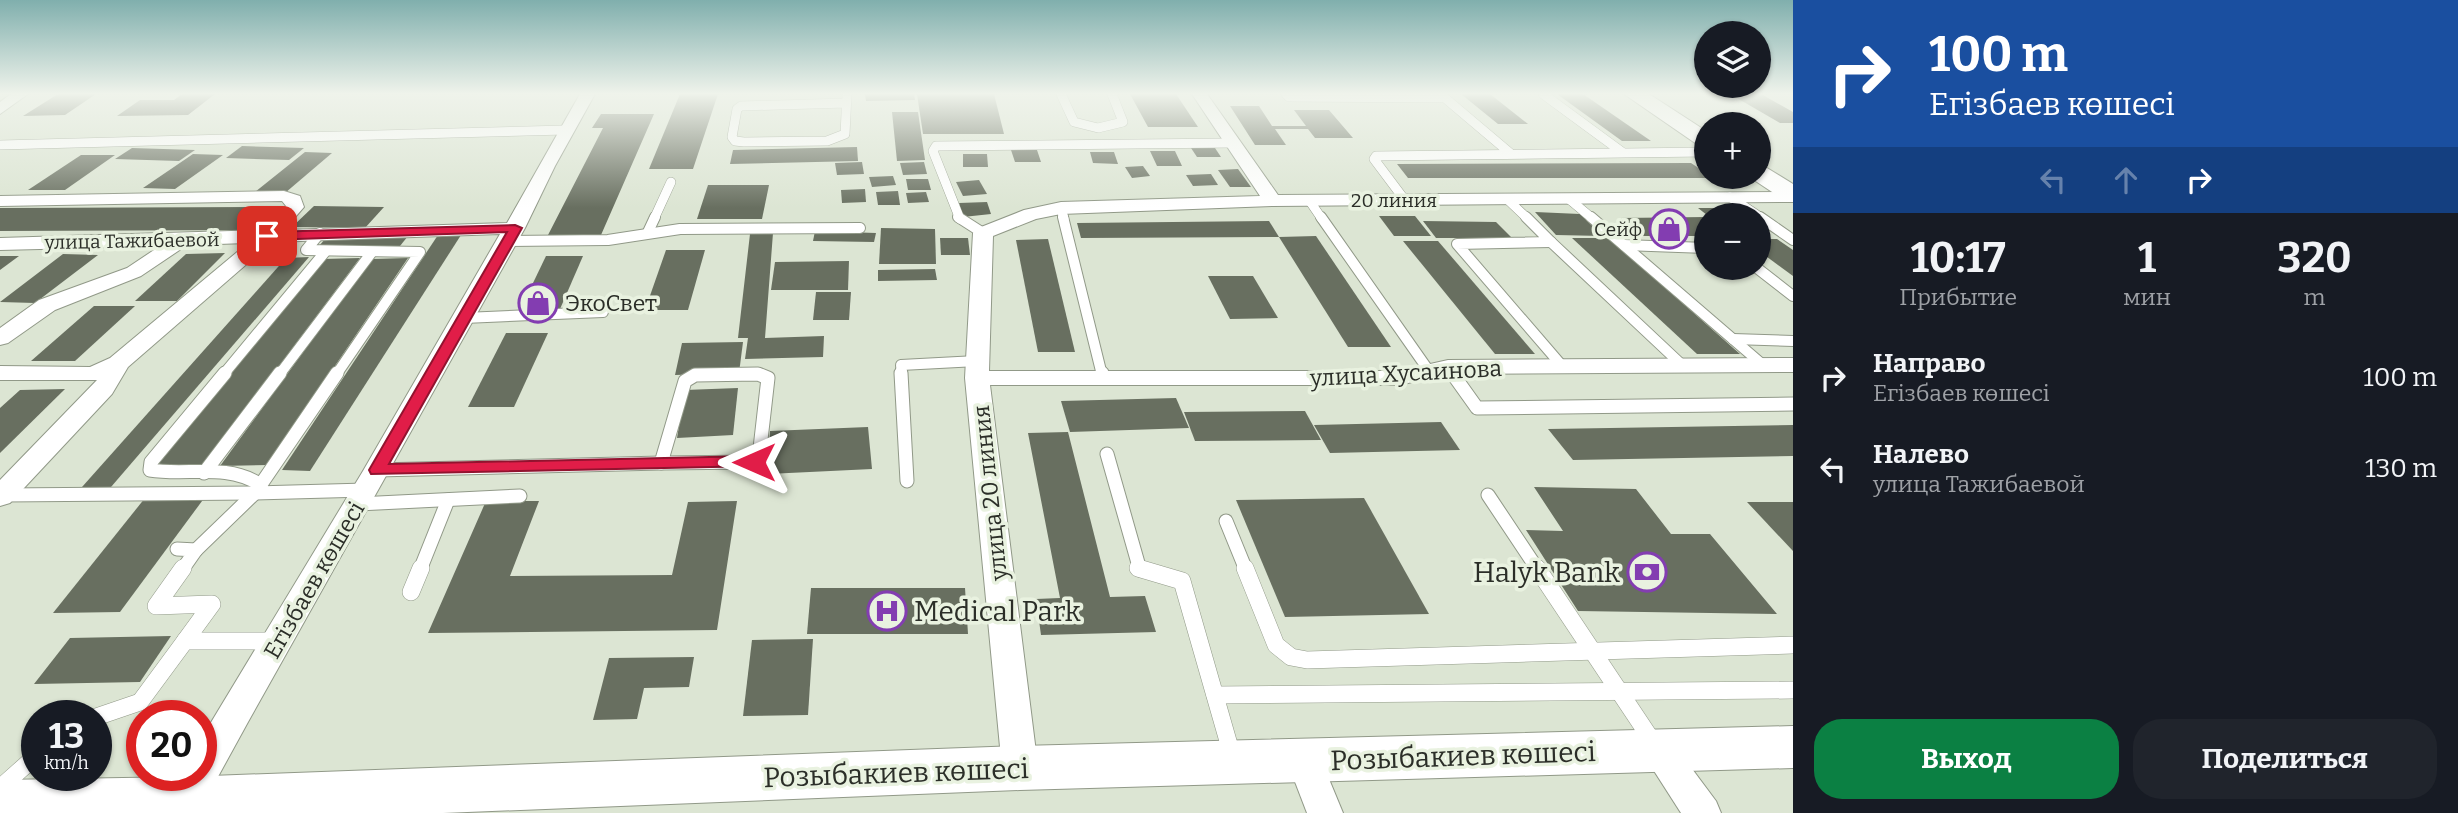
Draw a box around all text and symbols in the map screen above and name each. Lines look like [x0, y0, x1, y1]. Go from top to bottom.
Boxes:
map controls [1694, 21, 1771, 280]
button: layers [1694, 21, 1771, 98]
text: 100 m [1929, 25, 2068, 84]
icon: right [1814, 28, 1905, 119]
text: Егізбаев көшесі [1929, 85, 2175, 123]
button: + [1694, 112, 1771, 189]
icon: left [2034, 161, 2072, 199]
icon: ahead [2107, 161, 2145, 199]
icon: right [2180, 161, 2218, 199]
street label: 20 линия [1351, 189, 1437, 212]
button: − [1694, 203, 1771, 280]
pin [237, 206, 297, 266]
shop icon: Сейф [1648, 208, 1690, 250]
icon: arrive [248, 217, 286, 255]
place label: Сейф [1594, 218, 1642, 241]
street label: улица Тажибаевой [43, 228, 220, 254]
text: 10:17 [1911, 233, 2006, 283]
text: 1 [2138, 233, 2156, 283]
text: 320 [2277, 233, 2352, 283]
shop icon: ЭкоСвет [517, 282, 559, 324]
text: Прибытие [1899, 283, 2017, 311]
text: мин [2123, 283, 2171, 311]
text: m [2304, 283, 2325, 311]
place label: ЭкоСвет [565, 289, 657, 317]
text: Направо [1873, 348, 1986, 379]
street label: улица Хусаинова [1308, 354, 1503, 392]
icon: right [1814, 359, 1852, 397]
text: 100 m [2363, 362, 2437, 393]
text: Егізбаев көшесі [1873, 379, 2050, 407]
street label: улица 20 линия [967, 404, 1013, 583]
position arrow [717, 425, 791, 499]
text: Налево [1873, 439, 1969, 470]
icon: left [1814, 450, 1852, 488]
text: 130 m [2365, 453, 2437, 484]
text: улица Тажибаевой [1873, 470, 2085, 498]
street label: Егізбаев көшесі [258, 496, 370, 664]
bank icon: Halyk Bank [1626, 551, 1668, 593]
place label: Halyk Bank [1473, 556, 1620, 589]
hospital icon: Medical Park [866, 590, 908, 632]
place label: Medical Park [914, 595, 1081, 628]
speed limit sign: 20 [126, 700, 217, 791]
text: 13 [49, 715, 84, 757]
button: Выход [1814, 719, 2119, 799]
button: Поделиться [2133, 719, 2437, 799]
street label: Розыбакиев көшесі [1330, 735, 1596, 777]
text: km/h [44, 752, 89, 774]
street label: Розыбакиев көшесі [763, 752, 1029, 794]

